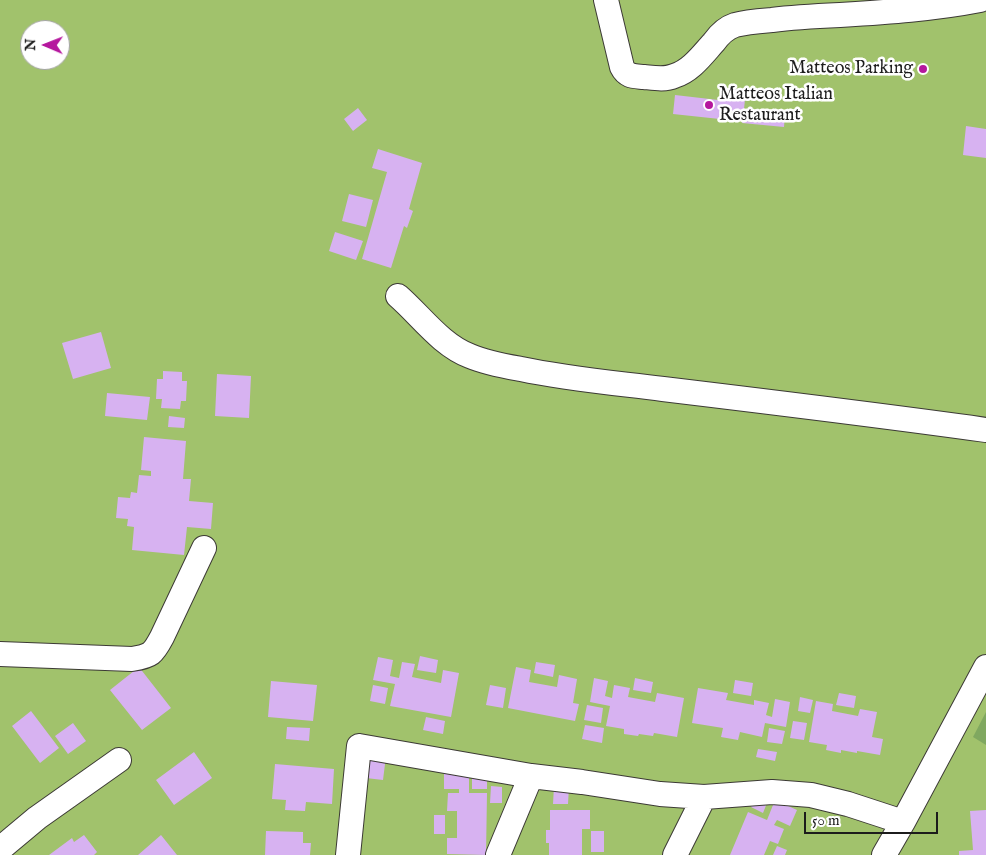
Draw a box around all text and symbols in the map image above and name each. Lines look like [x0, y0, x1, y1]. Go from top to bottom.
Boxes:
north arrow [20, 20, 70, 70]
text: N [22, 39, 40, 51]
place label: Matteos Parking [789, 58, 913, 80]
marker: Matteos Parking [917, 63, 929, 75]
place label: Matteos Italian Restaurant [719, 84, 833, 126]
marker: Matteos Italian Restaurant [703, 99, 715, 111]
scale bar [806, 802, 940, 834]
text: 50 m [812, 811, 840, 830]

